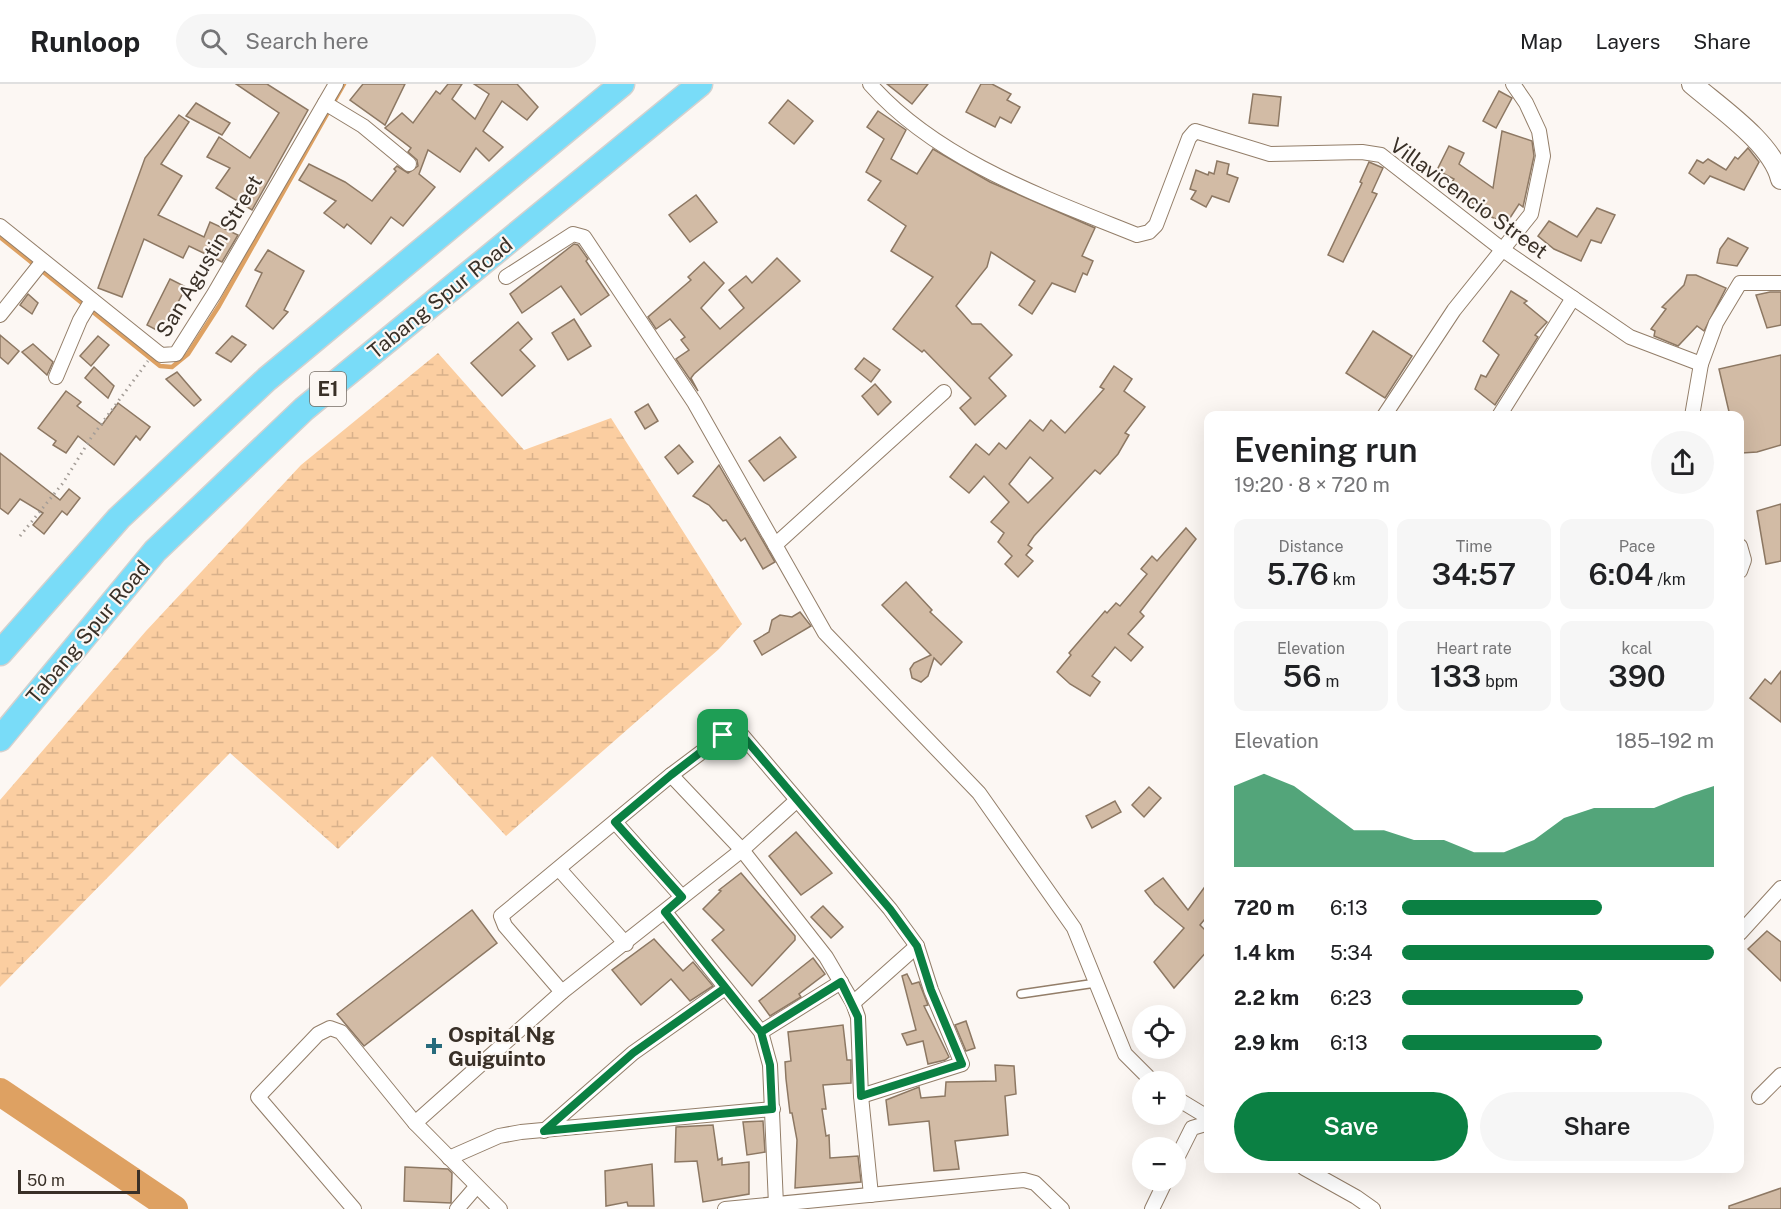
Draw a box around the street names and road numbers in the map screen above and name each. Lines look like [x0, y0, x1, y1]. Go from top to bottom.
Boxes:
street label: Villavicencio Street [1385, 132, 1553, 264]
street label: San Agustin Street [151, 170, 267, 342]
street label: Tabang Spur Road [363, 232, 517, 364]
road number: E1 [310, 372, 346, 406]
street label: Tabang Spur Road [21, 555, 155, 709]

